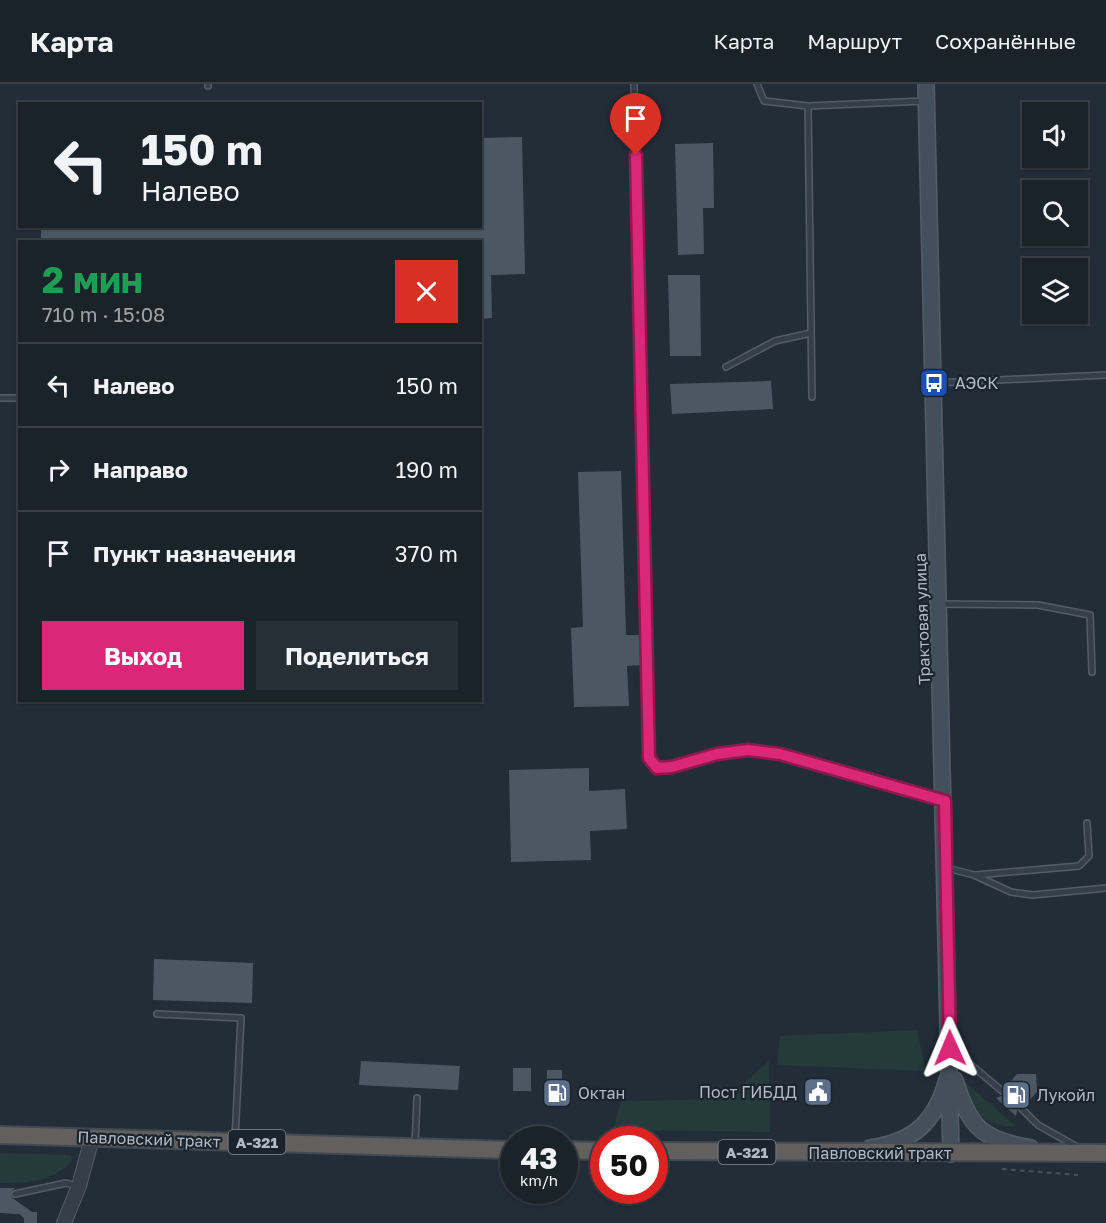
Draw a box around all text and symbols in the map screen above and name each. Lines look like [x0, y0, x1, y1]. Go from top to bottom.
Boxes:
text: Карта [30, 25, 114, 58]
text: Карта [713, 28, 774, 54]
text: Маршрут [807, 28, 902, 54]
text: Сохранённые [935, 28, 1076, 54]
pin [610, 93, 661, 155]
icon: arrive [619, 102, 652, 135]
map controls [1022, 102, 1088, 324]
button: sound [1022, 102, 1088, 168]
text: 150 m [141, 124, 263, 174]
icon: left [42, 126, 120, 204]
text: Налево [141, 175, 240, 207]
button: search [1022, 180, 1088, 246]
text: 2 мин [42, 258, 143, 301]
button: layers [1022, 258, 1088, 324]
button: close [395, 260, 458, 323]
text: 710 m · 15:08 [42, 302, 165, 326]
bus stop icon: АЭСК [918, 367, 950, 399]
icon: left [42, 369, 75, 402]
text: Налево [93, 372, 175, 399]
text: 150 m [396, 372, 458, 399]
place label: АЭСК [955, 373, 998, 393]
icon: right [42, 453, 75, 486]
text: Направо [93, 456, 188, 483]
text: 190 m [395, 456, 458, 483]
icon: arrive [42, 537, 75, 570]
text: Пункт назначения [93, 540, 296, 567]
text: 370 m [395, 540, 458, 567]
street label: Трактовая улица [910, 553, 934, 685]
button: Выход [42, 621, 244, 690]
button: Поделиться [256, 621, 458, 690]
position arrow [918, 1016, 982, 1080]
public building icon: Пост ГИБДД [802, 1076, 834, 1108]
fuel station icon: Октан [541, 1077, 573, 1109]
fuel station icon: Лукойл [1000, 1079, 1032, 1111]
place label: Пост ГИБДД [699, 1082, 797, 1102]
place label: Октан [578, 1083, 625, 1103]
place label: Лукойл [1037, 1085, 1095, 1105]
speed limit sign: 50 [590, 1126, 668, 1204]
street label: Павловский тракт [77, 1127, 221, 1151]
road number: А-321 [228, 1130, 286, 1154]
text: 43 [520, 1140, 558, 1176]
road number: А-321 [718, 1140, 776, 1164]
street label: Павловский тракт [808, 1143, 952, 1163]
text: km/h [520, 1171, 558, 1189]

